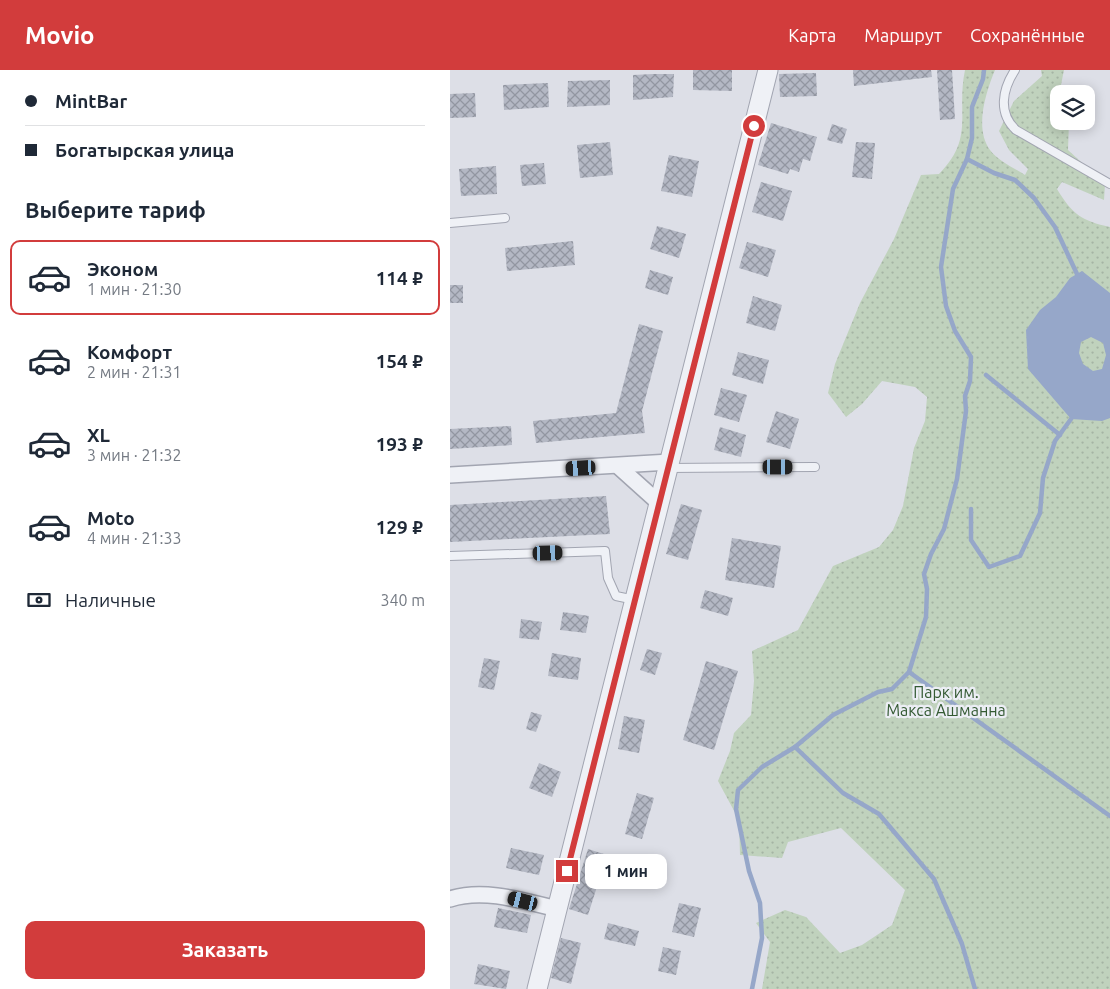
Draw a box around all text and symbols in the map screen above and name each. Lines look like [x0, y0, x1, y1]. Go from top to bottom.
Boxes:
text: Movio [25, 22, 95, 49]
text: Карта [788, 25, 836, 45]
text: Маршрут [864, 25, 942, 45]
text: Сохранённые [970, 25, 1085, 45]
map controls [1050, 85, 1095, 130]
button: layers [1050, 85, 1095, 130]
text: MintBar [55, 90, 127, 112]
route start [743, 115, 765, 137]
text: Богатырская улица [55, 139, 234, 161]
text: Выберите тариф [25, 197, 206, 222]
icon: car [27, 255, 72, 300]
text: Эконом [87, 258, 158, 280]
text: 114 ₽ [376, 267, 423, 289]
text: 1 мин · 21:30 [87, 280, 181, 298]
icon: car [27, 338, 72, 383]
text: Комфорт [87, 341, 172, 363]
text: 154 ₽ [376, 350, 423, 372]
text: 2 мин · 21:31 [87, 363, 181, 381]
icon: car [27, 421, 72, 466]
text: XL [87, 424, 110, 446]
text: 193 ₽ [376, 433, 423, 455]
text: 3 мин · 21:32 [87, 446, 181, 464]
car [565, 460, 596, 476]
car [763, 460, 793, 475]
icon: car [27, 504, 72, 549]
text: Moto [87, 507, 135, 529]
text: 129 ₽ [376, 516, 423, 538]
text: 4 мин · 21:33 [87, 529, 181, 547]
car [532, 545, 563, 561]
icon: cash [25, 586, 53, 614]
text: Наличные [65, 589, 156, 611]
text: 340 m [380, 591, 425, 609]
park label: Парк им. Макса Ашманна [886, 683, 1006, 719]
callout: 1 мин [584, 854, 667, 888]
route end [556, 860, 578, 882]
text: 1 мин [604, 862, 648, 880]
car [506, 890, 539, 912]
button: Заказать [25, 921, 425, 979]

